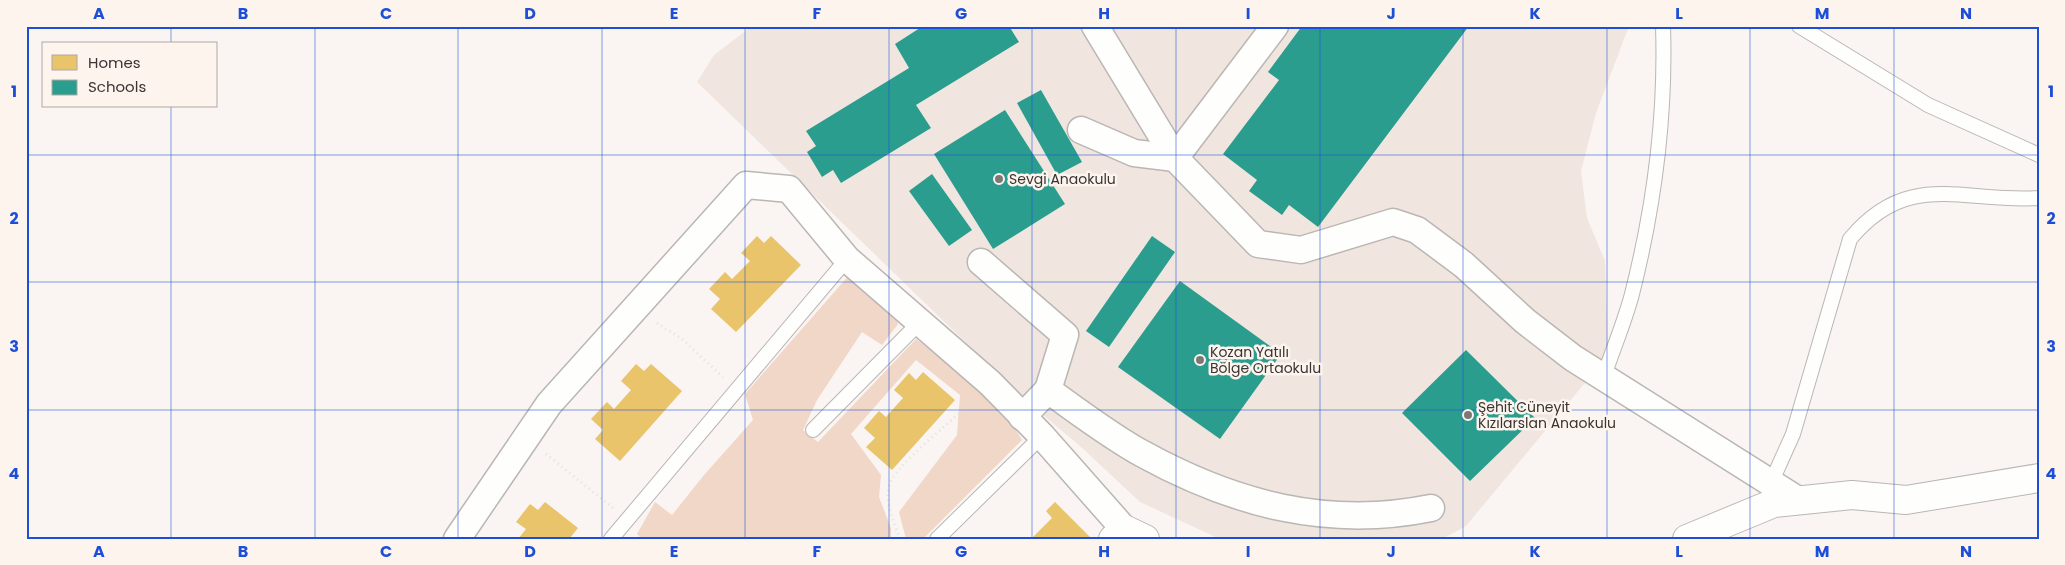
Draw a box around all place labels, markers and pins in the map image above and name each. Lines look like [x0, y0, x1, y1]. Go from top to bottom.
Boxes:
place label: Sevgi Anaokulu [1009, 169, 1116, 189]
marker: Sevgi Anaokulu [993, 173, 1005, 185]
place label: Kozan Yatılı Bölge Ortaokulu [1210, 342, 1321, 378]
marker: Kozan Yatılı Bölge Ortaokulu [1194, 354, 1206, 366]
place label: Şehit Cüneyit Kızılarslan Anaokulu [1478, 397, 1616, 433]
marker: Şehit Cüneyit Kızılarslan Anaokulu [1462, 409, 1474, 421]

